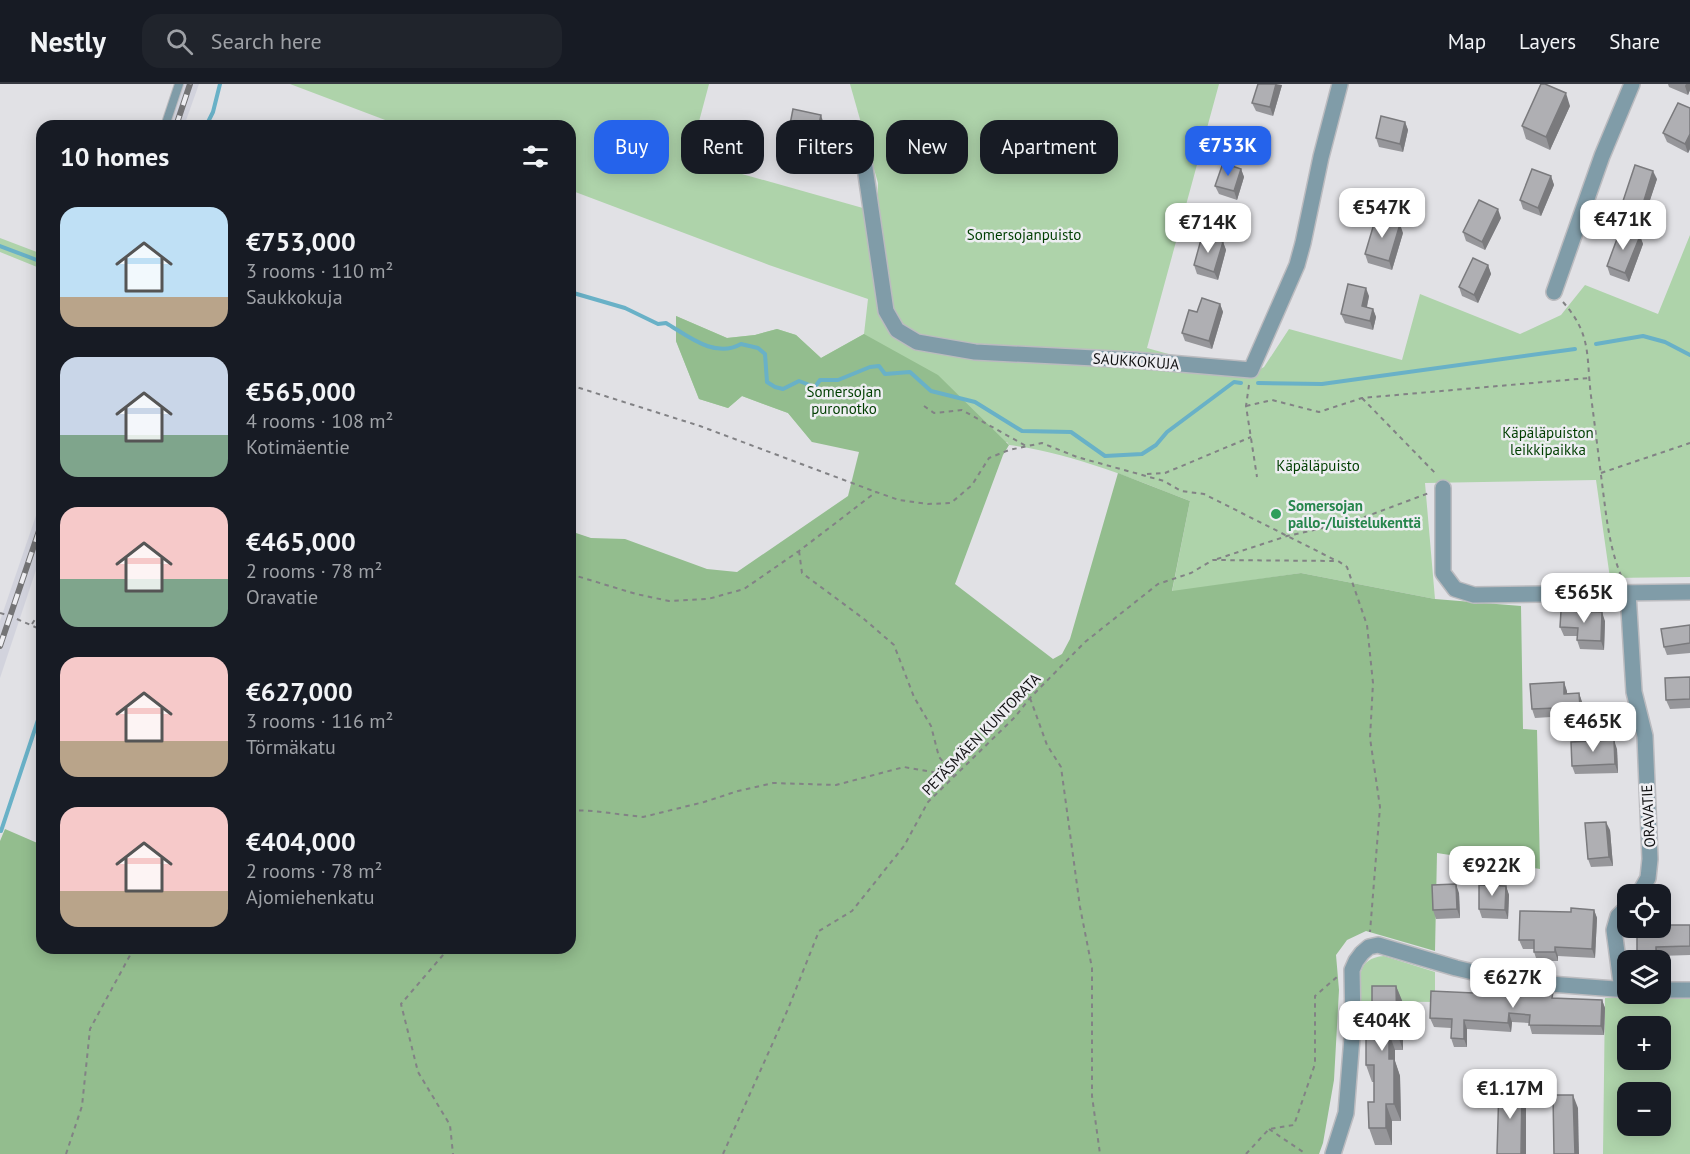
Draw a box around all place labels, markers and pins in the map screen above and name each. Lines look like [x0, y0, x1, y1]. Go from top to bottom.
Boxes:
pin: €753K [1186, 126, 1270, 177]
pin: €547K [1340, 188, 1424, 239]
pin: €471K [1581, 200, 1665, 251]
pin: €714K [1166, 203, 1250, 254]
place label: Somersojan pallo-/luistelukenttä [1288, 496, 1421, 532]
marker: Somersojan pallo-/luistelukenttä [1269, 507, 1283, 521]
pin: €565K [1542, 573, 1626, 624]
pin: €465K [1551, 702, 1635, 753]
pin: €922K [1450, 846, 1534, 897]
pin: €627K [1471, 958, 1555, 1009]
pin: €404K [1340, 1001, 1424, 1052]
pin: €1.17M [1461, 1069, 1559, 1120]

